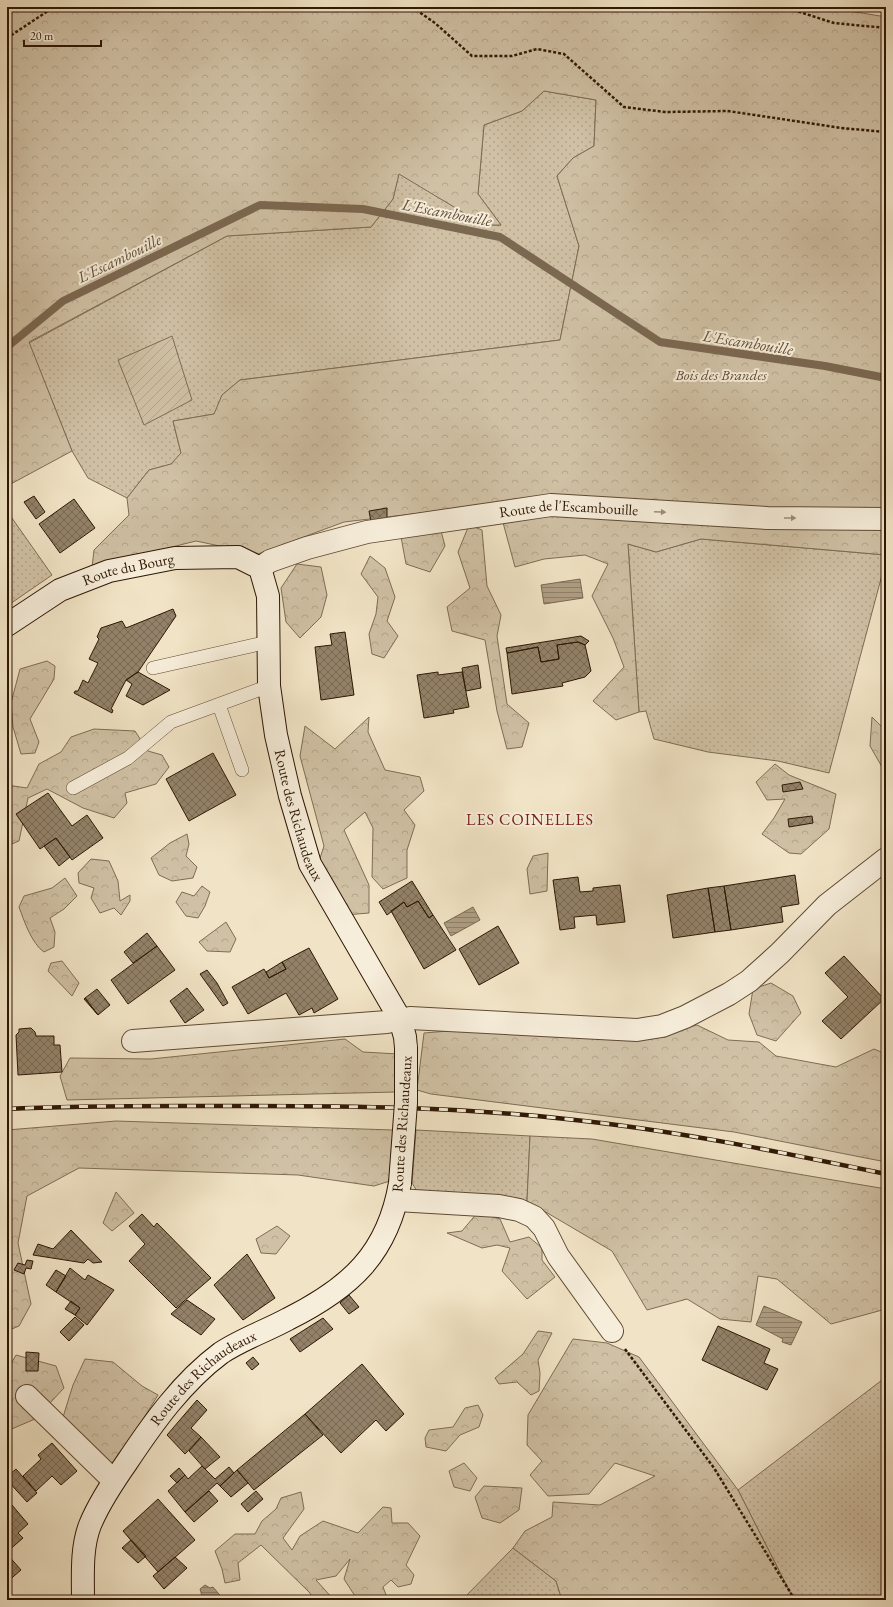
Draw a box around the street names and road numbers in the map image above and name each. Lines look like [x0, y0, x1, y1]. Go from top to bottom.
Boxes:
street label: Route de l'Escambouille [498, 495, 639, 521]
street label: Route du Bourg [79, 548, 176, 590]
street label: Route des Richaudeaux [271, 747, 328, 885]
street label: Route des Richaudeaux [387, 1055, 416, 1193]
street label: Route des Richaudeaux [146, 1325, 260, 1429]

